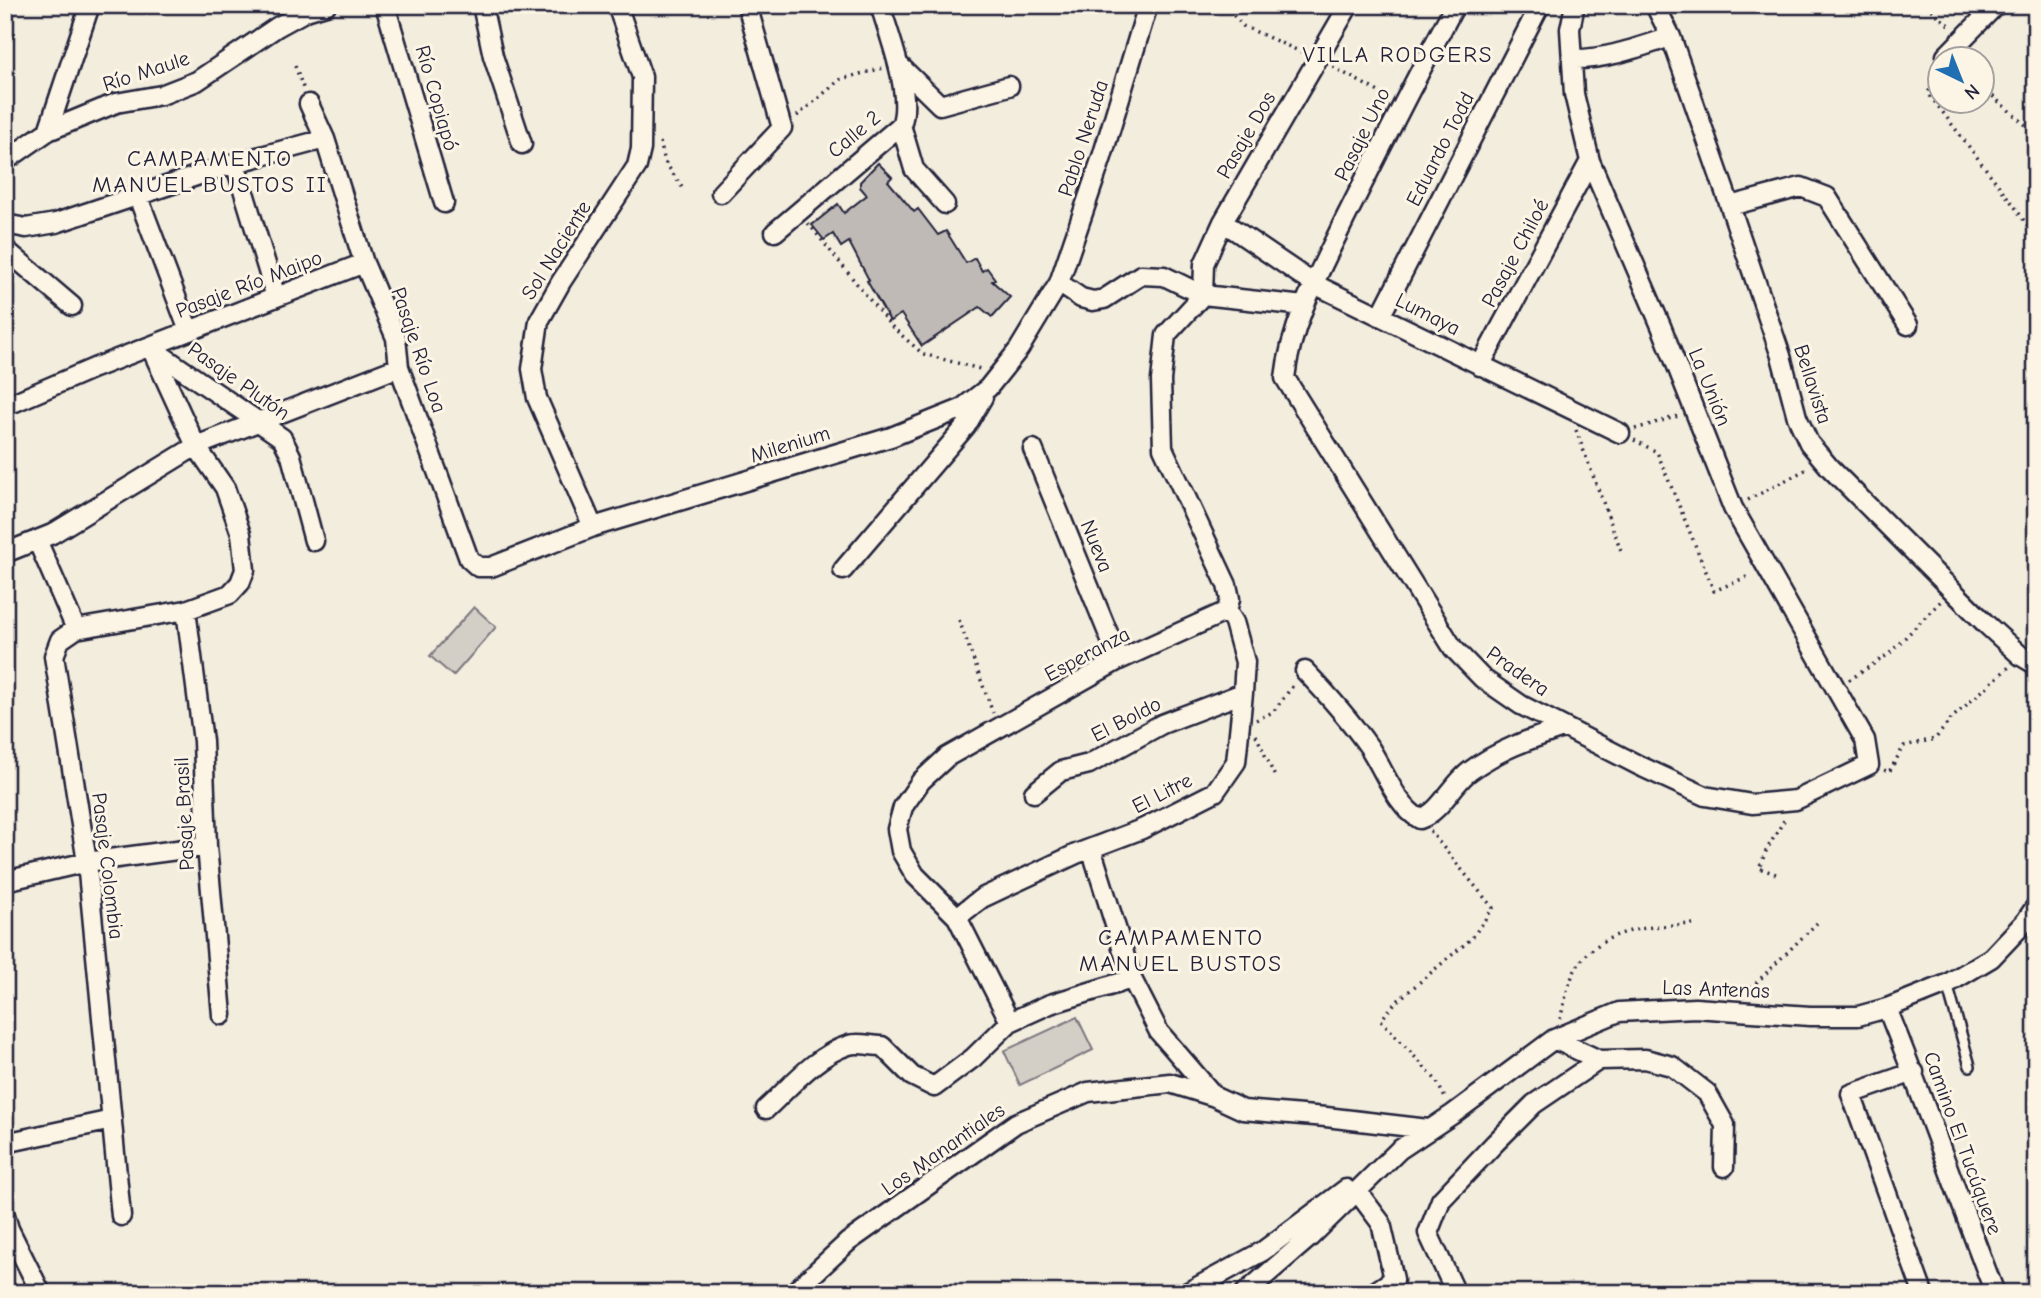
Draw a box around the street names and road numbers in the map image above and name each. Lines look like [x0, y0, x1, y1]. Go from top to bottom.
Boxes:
street label: Río Copiapó [411, 43, 463, 153]
street label: Río Maule [100, 46, 192, 96]
street label: Pablo Neruda [1053, 77, 1113, 199]
street label: Pasaje Uno [1329, 83, 1395, 185]
street label: Pasaje Dos [1211, 87, 1281, 183]
street label: Eduardo Todd [1401, 88, 1479, 210]
street label: Calle 2 [823, 105, 885, 163]
street label: Pasaje Chiloé [1477, 195, 1553, 311]
street label: Sol Naciente [516, 196, 596, 304]
street label: Pasaje Río Maipo [173, 245, 325, 323]
street label: Pasaje Río Loa [386, 284, 452, 416]
street label: Lumaya [1392, 288, 1464, 340]
street label: Pasaje Plutón [183, 337, 295, 425]
street label: Bellavista [1789, 341, 1837, 427]
street label: La Unión [1684, 345, 1736, 429]
street label: Milenium [747, 421, 833, 467]
street label: Nueva [1076, 516, 1118, 576]
street label: Esperanza [1040, 622, 1134, 686]
street label: Pradera [1482, 641, 1554, 701]
street label: El Boldo [1087, 691, 1165, 747]
street label: Pasaje Brasil [169, 757, 199, 871]
street label: El Litre [1128, 768, 1196, 818]
street label: Pasaje Colombia [87, 791, 129, 941]
street label: Las Antenas [1662, 975, 1770, 1003]
street label: Camino El Tucúquere [1919, 1048, 2007, 1238]
street label: Los Manantiales [877, 1098, 1009, 1200]

